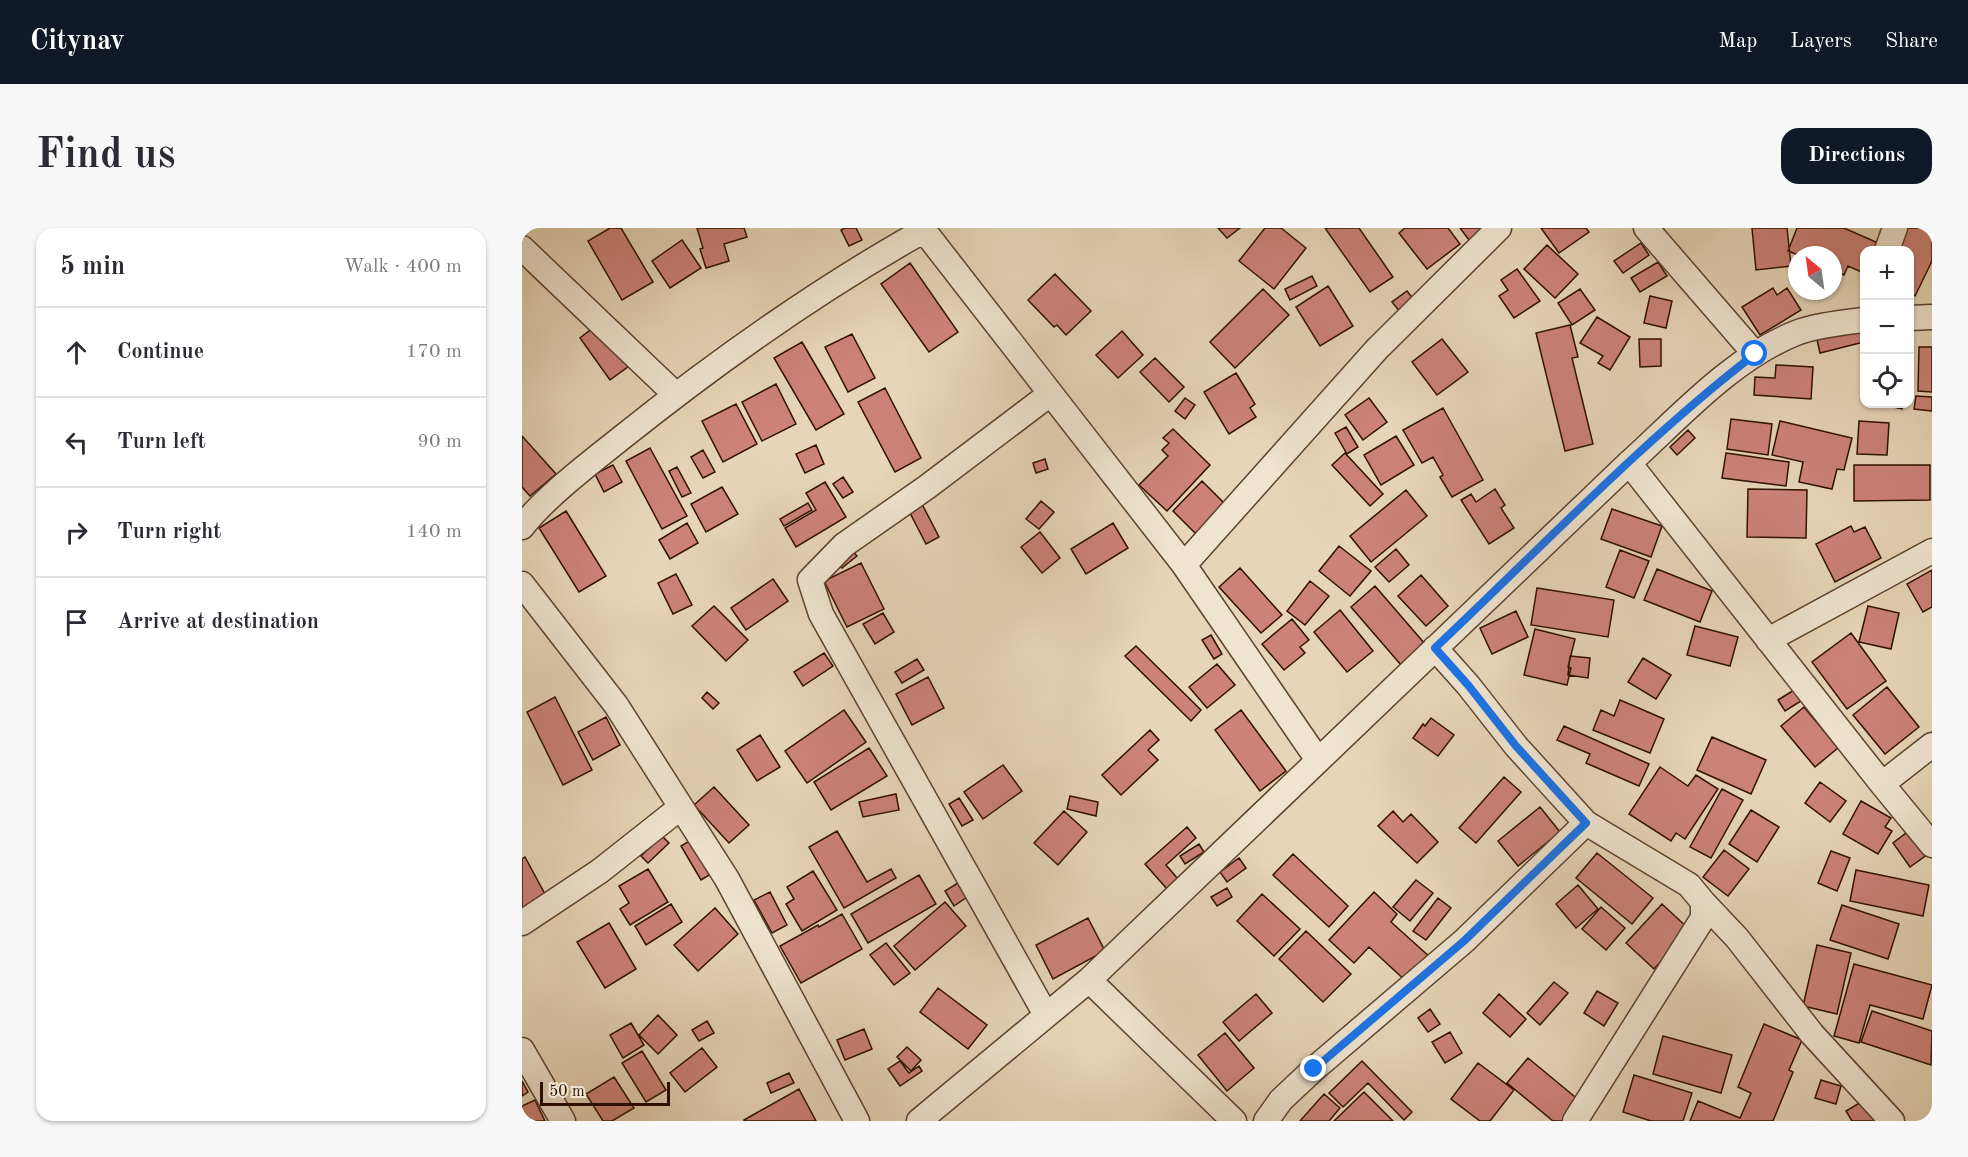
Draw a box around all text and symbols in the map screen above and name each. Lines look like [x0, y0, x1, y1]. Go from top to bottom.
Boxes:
text: Citynav [30, 28, 125, 56]
text: Map [1718, 31, 1757, 52]
text: Layers [1790, 31, 1852, 52]
text: Share [1885, 31, 1938, 52]
button: Directions [1781, 128, 1932, 184]
text: Find us [36, 135, 175, 177]
north arrow [1788, 246, 1842, 300]
map controls [1860, 246, 1914, 408]
button: + [1860, 246, 1914, 300]
text: 5 min [60, 254, 125, 280]
text: Walk · 400 m [343, 257, 462, 277]
button: − [1860, 300, 1914, 354]
icon: ahead [60, 336, 93, 369]
route start [1741, 340, 1767, 366]
text: Continue [117, 341, 204, 363]
text: 170 m [406, 342, 462, 362]
button: locate [1860, 354, 1914, 408]
icon: left [60, 426, 93, 459]
text: Turn left [117, 431, 206, 453]
text: 90 m [417, 432, 462, 452]
icon: right [60, 516, 93, 549]
text: Turn right [117, 521, 221, 543]
text: 140 m [406, 522, 462, 542]
icon: arrive [60, 606, 93, 639]
text: Arrive at destination [117, 611, 319, 633]
route end [1300, 1055, 1326, 1081]
scale bar [540, 1079, 670, 1106]
text: 50 m [549, 1084, 585, 1100]

